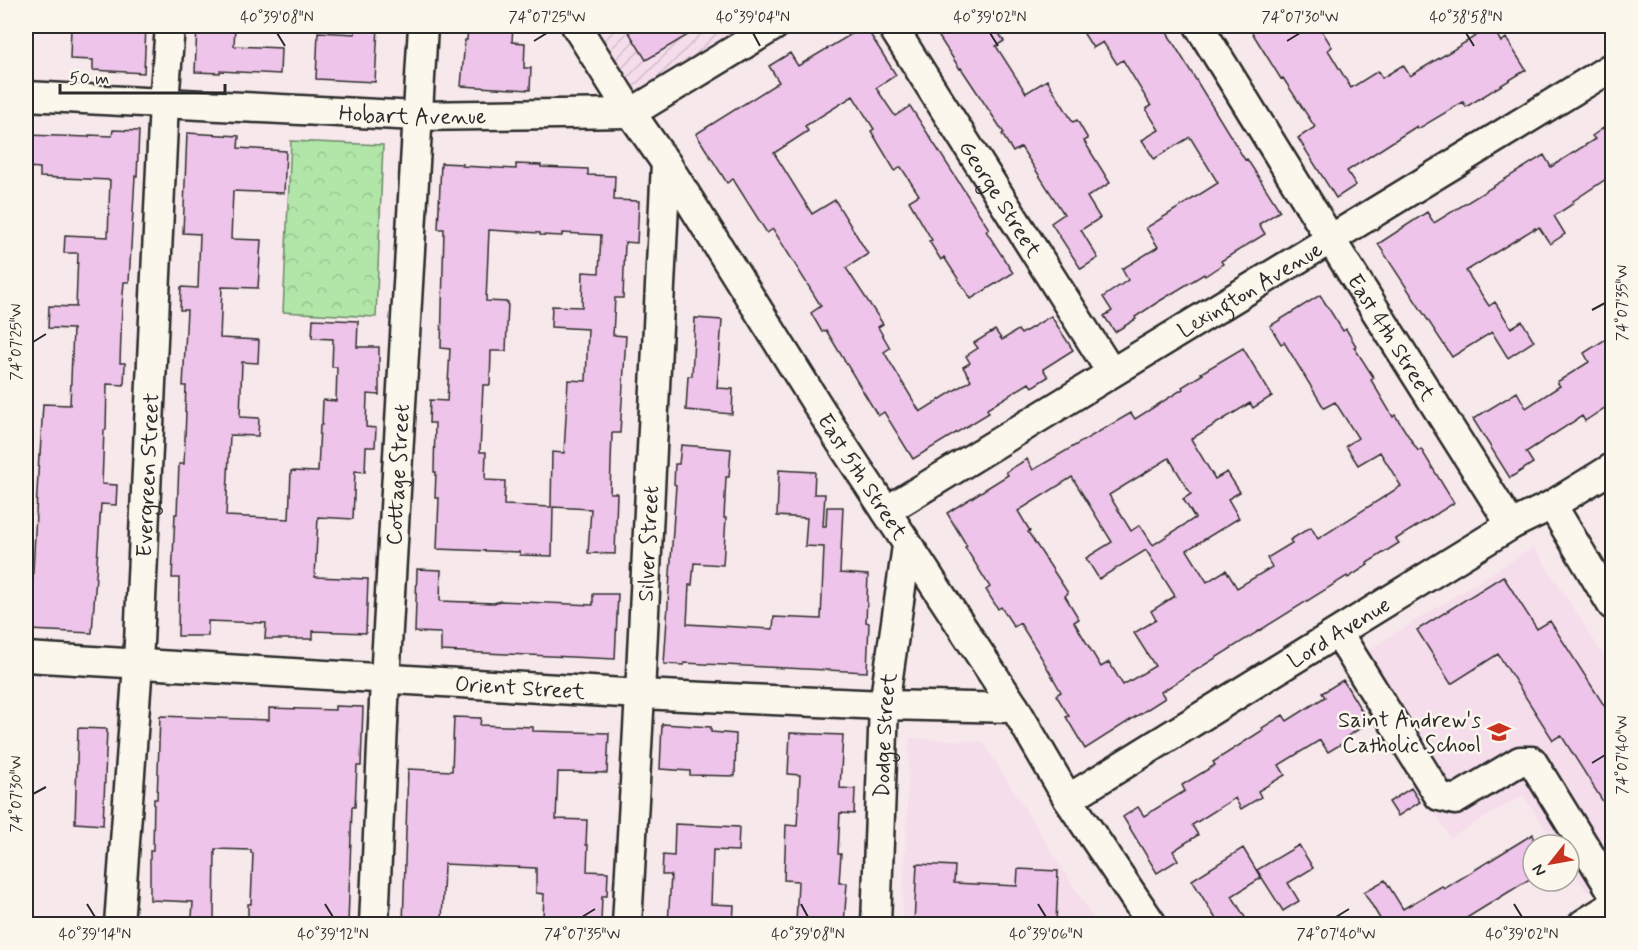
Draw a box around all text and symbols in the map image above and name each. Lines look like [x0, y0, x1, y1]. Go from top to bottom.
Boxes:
text: 40°39'08"N [240, 8, 314, 28]
text: 74°07'25"W [509, 8, 585, 28]
text: 40°39'04"N [716, 8, 790, 28]
text: 40°39'02"N [953, 8, 1027, 28]
text: 74°07'30"W [1262, 8, 1338, 28]
text: 40°38'58"N [1429, 8, 1503, 28]
scale bar [60, 57, 225, 95]
text: 50 m [69, 67, 109, 91]
street label: Hobart Avenue [338, 100, 486, 132]
street label: George Street [952, 135, 1047, 263]
street label: Lexington Avenue [1173, 236, 1328, 345]
text: 74°07'35"W [1613, 265, 1633, 341]
street label: East 4th Street [1340, 269, 1441, 407]
text: 74°07'25"W [7, 304, 27, 380]
street label: Evergreen Street [131, 392, 167, 558]
street label: Cottage Street [381, 403, 417, 546]
street label: East 5th Street [810, 409, 913, 546]
street label: Silver Street [633, 485, 666, 602]
street label: Lord Avenue [1283, 591, 1396, 676]
street label: Orient Street [454, 671, 586, 707]
street label: Dodge Street [869, 671, 905, 799]
place label: Saint Andrew's Catholic School [1338, 707, 1481, 760]
text: 74°07'40"W [1613, 716, 1633, 794]
school or university icon: Saint Andrew's Catholic School [1486, 719, 1512, 745]
text: 74°07'30"W [7, 756, 27, 832]
north arrow [1521, 833, 1581, 893]
text: N [1528, 860, 1551, 880]
text: 40°39'14"N [59, 925, 131, 945]
text: 40°39'12"N [297, 925, 369, 945]
text: 74°07'35"W [544, 925, 620, 945]
text: 40°39'08"N [771, 925, 845, 945]
text: 40°39'06"N [1009, 925, 1083, 945]
text: 74°07'40"W [1297, 925, 1375, 945]
text: 40°39'02"N [1485, 925, 1559, 945]

